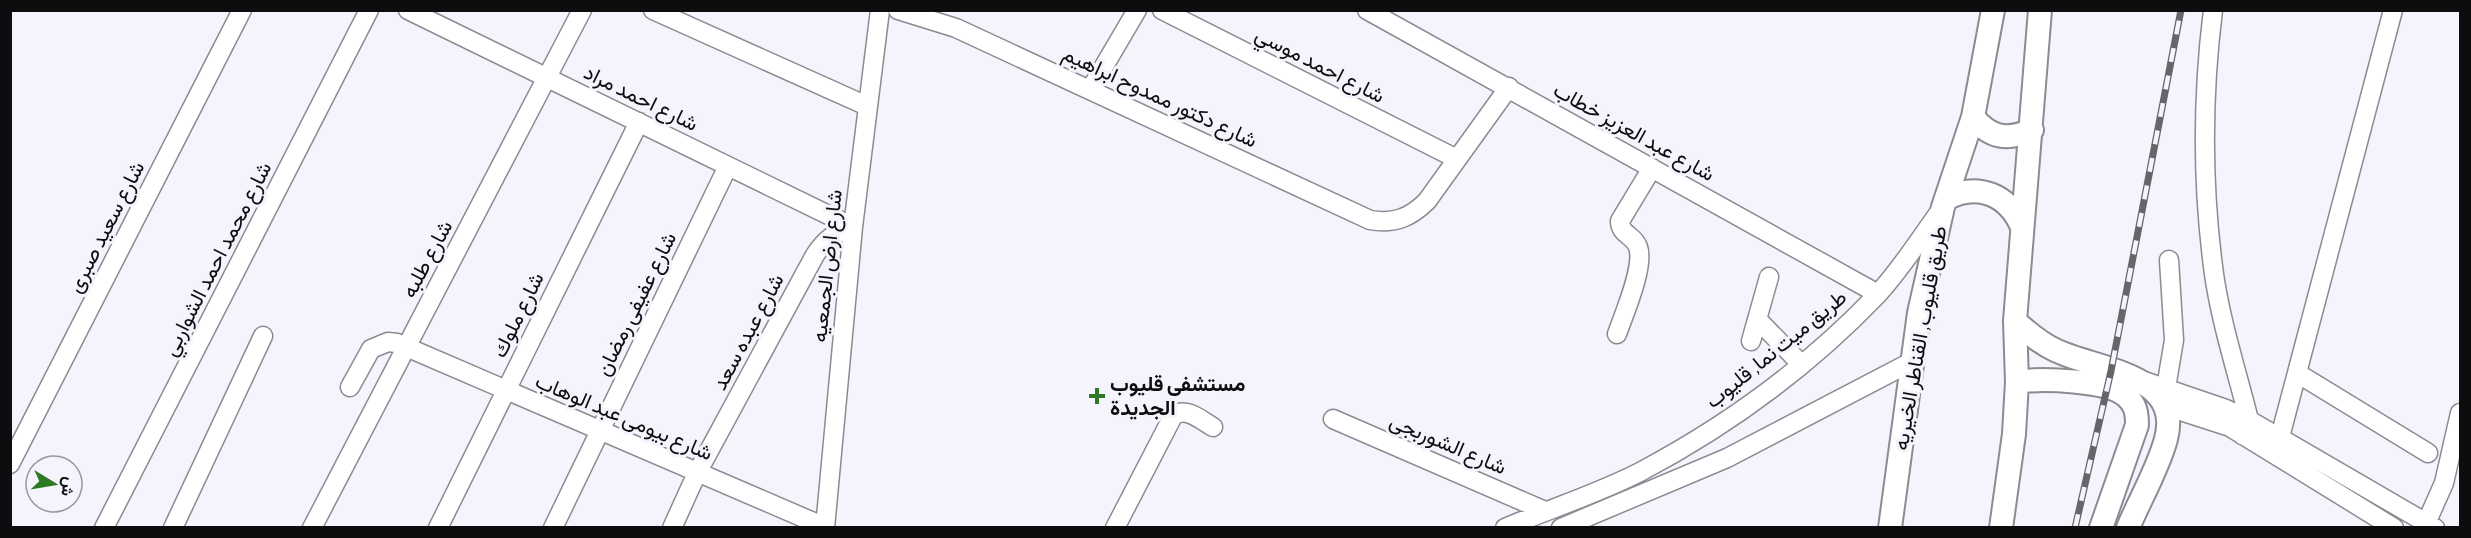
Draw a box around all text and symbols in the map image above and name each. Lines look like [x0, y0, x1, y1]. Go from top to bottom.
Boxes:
street label: شارع احمد موسي [1249, 24, 1388, 112]
street label: شارع دكتور ممدوح ابراهيم [1058, 43, 1260, 154]
street label: شارع احمد مراد [579, 62, 701, 138]
street label: شارع عبد العزيز خطاب [1548, 79, 1718, 188]
street label: شارع سعيد صبرى [64, 158, 151, 298]
street label: شارع محمد احمد الشواربي [159, 159, 281, 362]
street label: شارع ارض الجمعيه [809, 189, 849, 344]
street label: شارع طلبه [398, 217, 459, 303]
street label: طريق قليوب, القناطر الخيريه [1890, 224, 1953, 452]
street label: شارع عفيفى رمضان [593, 229, 683, 381]
street label: شارع ملوك [489, 270, 551, 362]
street label: شارع عبده سعد [709, 271, 790, 395]
street label: طريق ميت نما, قليوب [1702, 286, 1852, 414]
street label: شارع بيومى عبد الوهاب [531, 371, 715, 467]
place label: مستشفى قليوب الجديدة [1110, 374, 1245, 420]
marker: مستشفى قليوب الجديدة [1088, 387, 1106, 405]
street label: شارع الشوربجى [1385, 410, 1509, 481]
north arrow [24, 454, 84, 514]
text: ش [57, 476, 77, 498]

